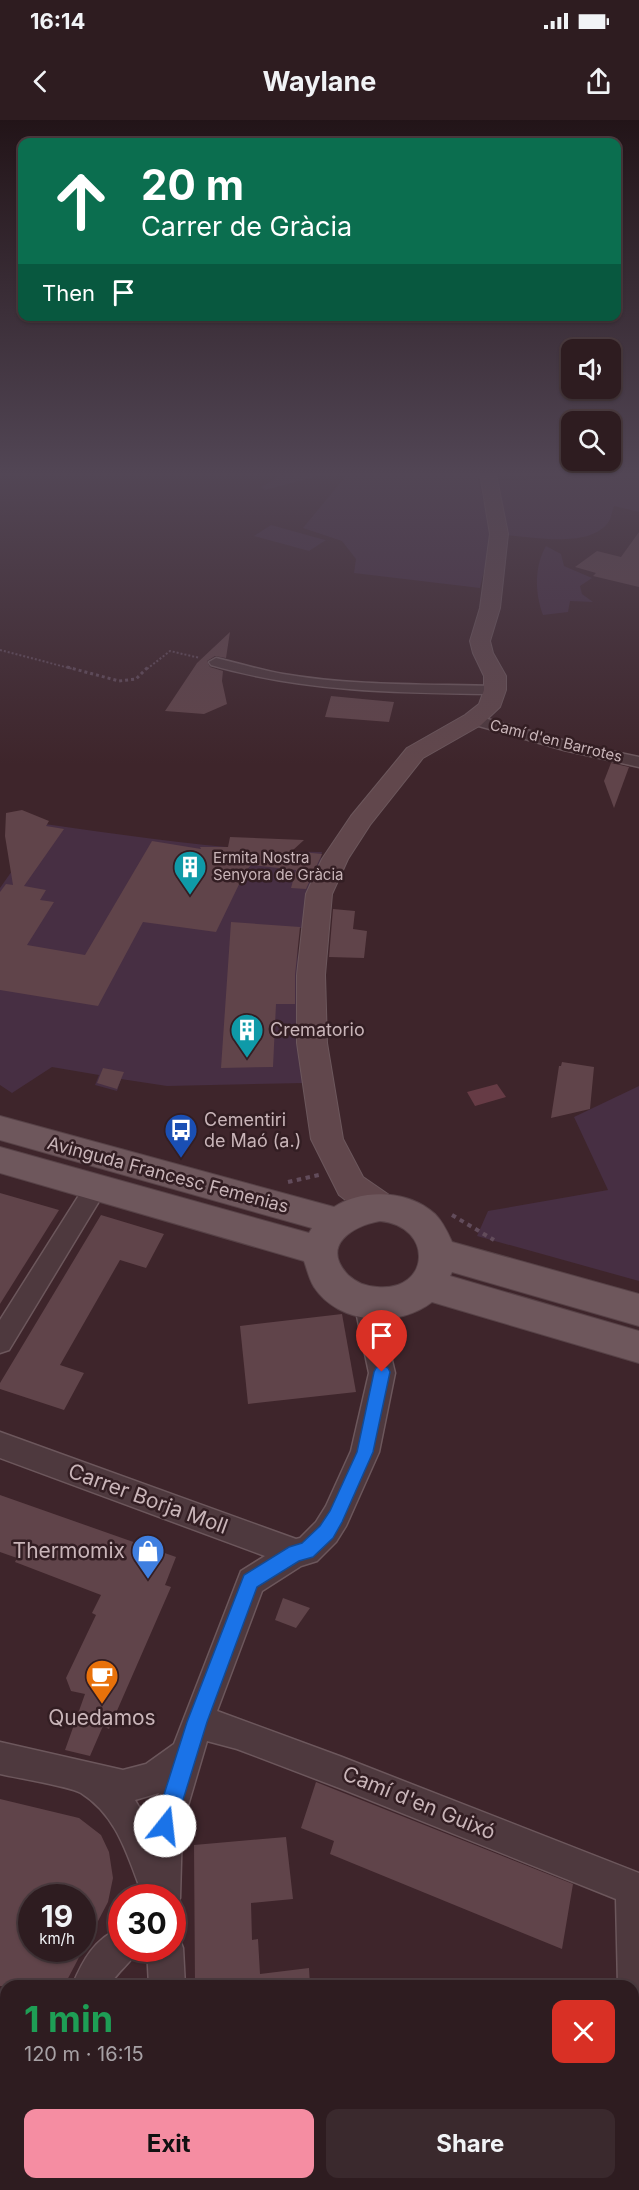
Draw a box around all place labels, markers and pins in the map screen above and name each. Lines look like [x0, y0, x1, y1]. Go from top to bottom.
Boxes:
place label: Ermita Nostra Senyora de Gràcia [213, 848, 343, 884]
building icon: Ermita Nostra Senyora de Gràcia [172, 849, 208, 896]
building icon: Crematorio [229, 1012, 265, 1059]
place label: Crematorio [270, 1019, 365, 1040]
place label: Cementiri de Maó (a.) [204, 1109, 301, 1151]
bus stop icon: Cementiri de Maó (a.) [163, 1112, 199, 1159]
pin [356, 1310, 407, 1372]
shop icon: Thermomix [130, 1533, 166, 1580]
place label: Thermomix [13, 1538, 125, 1563]
cafe icon: Quedamos [84, 1658, 120, 1705]
place label: Quedamos [48, 1705, 156, 1730]

